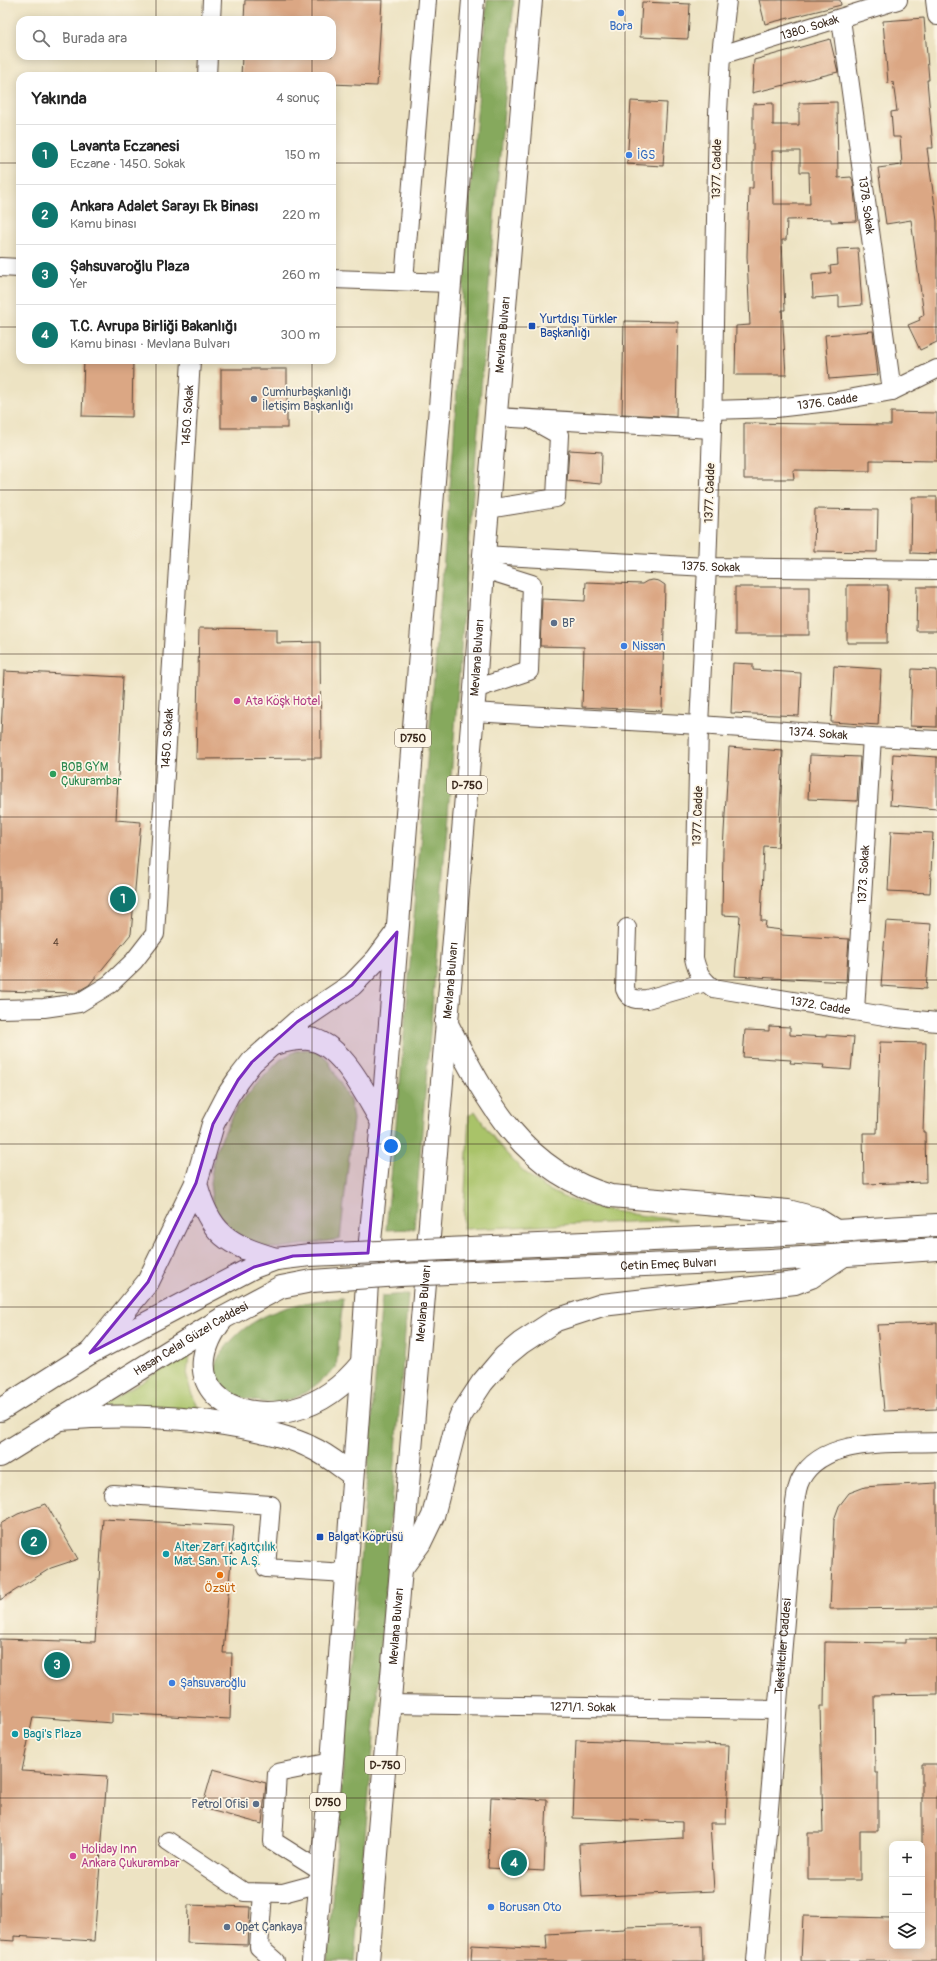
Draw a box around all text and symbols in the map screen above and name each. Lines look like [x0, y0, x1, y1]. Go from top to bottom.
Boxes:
marker: Bora [616, 8, 626, 18]
street label: 1380. Sokak [779, 11, 841, 43]
search box [16, 16, 336, 60]
place label: Bora [609, 19, 633, 34]
icon: search [30, 27, 52, 49]
text: Burada ara [62, 29, 127, 48]
text: Yakında [32, 88, 87, 109]
text: 4 sonuç [276, 90, 320, 106]
text: Lavanta Eczanesi [70, 137, 179, 156]
street label: 1377. Cadde [709, 139, 725, 199]
text: 1 [42, 147, 48, 163]
text: 150 m [285, 147, 320, 163]
place label: İGS [637, 147, 655, 163]
marker: İGS [624, 150, 634, 160]
text: Eczane · 1450. Sokak [70, 156, 185, 172]
street label: 1378. Sokak [855, 175, 878, 235]
text: Ankara Adalet Sarayı Ek Binası [70, 197, 259, 216]
text: 2 [41, 207, 49, 223]
text: 220 m [282, 207, 320, 223]
text: Kamu binası [70, 216, 137, 232]
text: Şahsuvaroğlu Plaza [70, 257, 190, 276]
text: 3 [41, 267, 49, 283]
text: 260 m [282, 267, 320, 283]
text: Yer [70, 276, 87, 292]
street label: Mevlana Bulvarı [492, 295, 513, 374]
place label: Yurtdışı Türkler Başkanlığı [539, 312, 618, 341]
text: T.C. Avrupa Birliği Bakanlığı [70, 317, 237, 336]
marker: Yurtdışı Türkler Başkanlığı [527, 321, 537, 331]
text: 4 [41, 327, 49, 343]
text: 300 m [281, 327, 320, 343]
text: Kamu binası · Mevlana Bulvarı [70, 336, 230, 352]
street label: 1450. Sokak [178, 384, 197, 446]
place label: Cumhurbaşkanlığı İletişim Başkanlığı [262, 385, 353, 414]
street label: 1376. Cadde [797, 390, 859, 413]
marker: Cumhurbaşkanlığı İletişim Başkanlığı [249, 394, 259, 404]
street label: 1377. Cadde [701, 463, 719, 523]
street label: 1375. Sokak [681, 558, 740, 575]
place label: BP [562, 616, 576, 631]
street label: Mevlana Bulvarı [467, 618, 487, 697]
marker: BP [549, 618, 559, 628]
place label: Nissan [632, 639, 666, 654]
marker: Nissan [619, 641, 629, 651]
place label: Ata Köşk Hotel [245, 694, 320, 709]
marker: Ata Köşk Hotel [232, 696, 242, 706]
street label: 1450. Sokak [158, 708, 177, 769]
street label: 1374. Sokak [788, 724, 848, 743]
road number: D750 [395, 729, 431, 747]
place label: BOB GYM Çukurambar [61, 760, 123, 789]
marker: BOB GYM Çukurambar [48, 769, 58, 779]
road number: D-750 [447, 776, 487, 794]
street label: 1377. Cadde [689, 786, 707, 846]
street label: 1373. Sokak [854, 844, 873, 904]
pin: 1 [110, 884, 136, 914]
house number: 4 [53, 937, 59, 949]
street label: Mevlana Bulvarı [440, 941, 461, 1020]
street label: 1372. Cadde [789, 993, 851, 1018]
your location [381, 1136, 401, 1156]
street label: Çetin Emeç Bulvarı [620, 1255, 717, 1274]
street label: Mevlana Bulvarı [413, 1264, 434, 1342]
street label: Hasan Celal Güzel Caddesi [131, 1298, 251, 1379]
pin: 2 [21, 1527, 47, 1557]
place label: Balgat Köprüsü [328, 1530, 403, 1545]
marker: Balgat Köprüsü [315, 1532, 325, 1542]
place label: Alter Zarf Kağıtçılık Mat. San. Tic A.Ş. [174, 1540, 276, 1569]
marker: Alter Zarf Kağıtçılık Mat. San. Tic A.Ş. [161, 1549, 171, 1559]
marker: Özsüt [215, 1570, 225, 1580]
place label: Özsüt [205, 1580, 236, 1596]
street label: Mevlana Bulvarı [385, 1587, 407, 1665]
street label: Tekstilciler Caddesi [771, 1597, 794, 1695]
pin: 3 [44, 1650, 70, 1680]
place label: Şahsuvaroğlu [180, 1676, 246, 1691]
marker: Şahsuvaroğlu [167, 1678, 177, 1688]
street label: 1271/1. Sokak [550, 1699, 616, 1715]
place label: Bagi's Plaza [23, 1727, 82, 1742]
marker: Bagi's Plaza [10, 1729, 20, 1739]
road number: D-750 [365, 1756, 405, 1774]
road number: D750 [310, 1793, 346, 1811]
place label: Petrol Ofisi [191, 1797, 248, 1812]
marker: Petrol Ofisi [251, 1799, 261, 1809]
map controls [889, 1841, 925, 1949]
button: + [889, 1841, 925, 1877]
place label: Holiday Inn Ankara Çukurambar [81, 1842, 180, 1871]
pin: 4 [501, 1848, 527, 1878]
marker: Holiday Inn Ankara Çukurambar [68, 1851, 78, 1861]
button: − [889, 1877, 925, 1913]
place label: Borusan Oto [499, 1900, 562, 1915]
marker: Borusan Oto [486, 1902, 496, 1912]
button: layers [889, 1913, 925, 1949]
place label: Opet Çankaya [235, 1920, 303, 1935]
marker: Opet Çankaya [222, 1922, 232, 1932]

